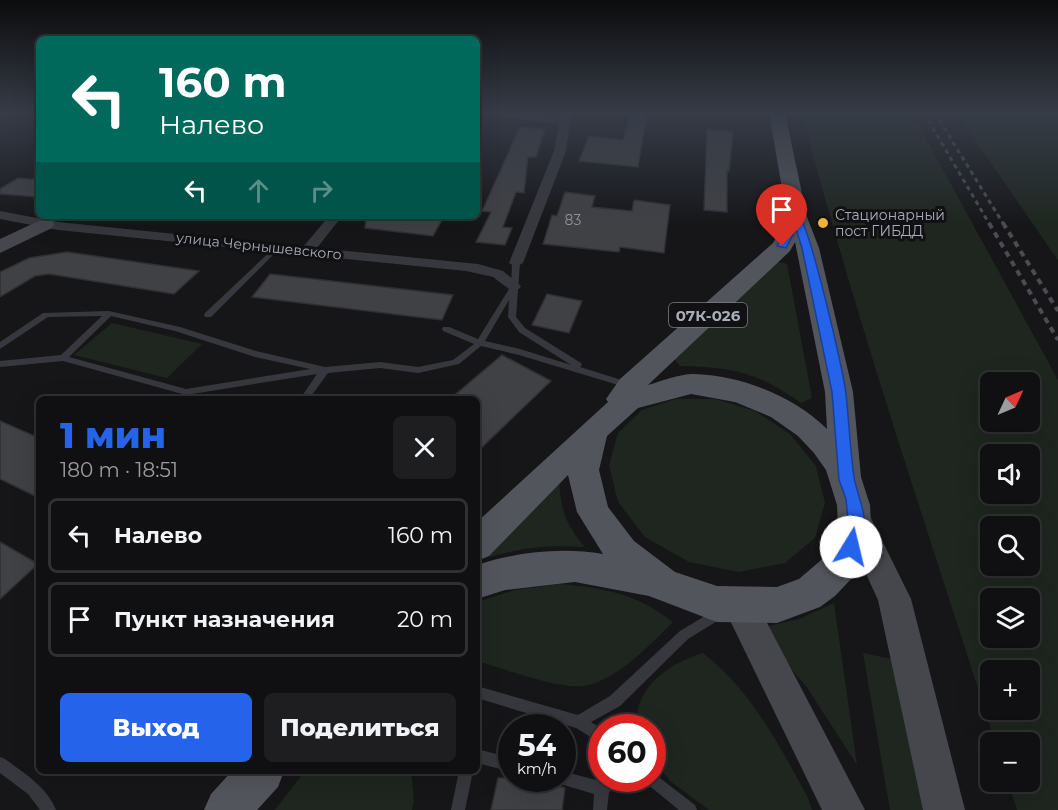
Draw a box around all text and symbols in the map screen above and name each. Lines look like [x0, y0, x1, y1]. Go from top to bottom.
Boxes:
text: 160 m [159, 56, 287, 108]
icon: left [60, 60, 138, 138]
text: Налево [159, 108, 264, 141]
icon: left [179, 174, 212, 207]
icon: ahead [242, 174, 275, 207]
icon: right [305, 174, 338, 207]
pin [756, 184, 807, 246]
icon: arrive [765, 193, 798, 226]
place label: Стационарный пост ГИБДД [835, 206, 945, 240]
house number: 83 [565, 211, 582, 229]
marker: Стационарный пост ГИБДД [816, 216, 830, 230]
street label: улица Чернышевского [174, 228, 343, 264]
road number: 07К-026 [669, 303, 747, 327]
north arrow [980, 372, 1040, 432]
map controls [980, 372, 1040, 792]
text: 1 мин [60, 413, 166, 457]
button: close [393, 416, 456, 479]
button: sound [980, 444, 1040, 504]
text: 180 m · 18:51 [60, 458, 178, 482]
position arrow [819, 515, 883, 579]
button: search [980, 516, 1040, 576]
icon: left [63, 519, 96, 552]
text: Налево [114, 522, 202, 549]
text: 160 m [388, 522, 453, 549]
button: layers [980, 588, 1040, 648]
icon: arrive [63, 603, 96, 636]
text: Пункт назначения [114, 606, 335, 633]
text: 20 m [397, 606, 453, 633]
button: + [980, 660, 1040, 720]
button: Выход [60, 693, 252, 762]
button: Поделиться [264, 693, 456, 762]
speed limit sign: 60 [588, 714, 666, 792]
text: 54 [518, 727, 556, 764]
button: − [980, 732, 1040, 792]
text: km/h [517, 759, 557, 778]

